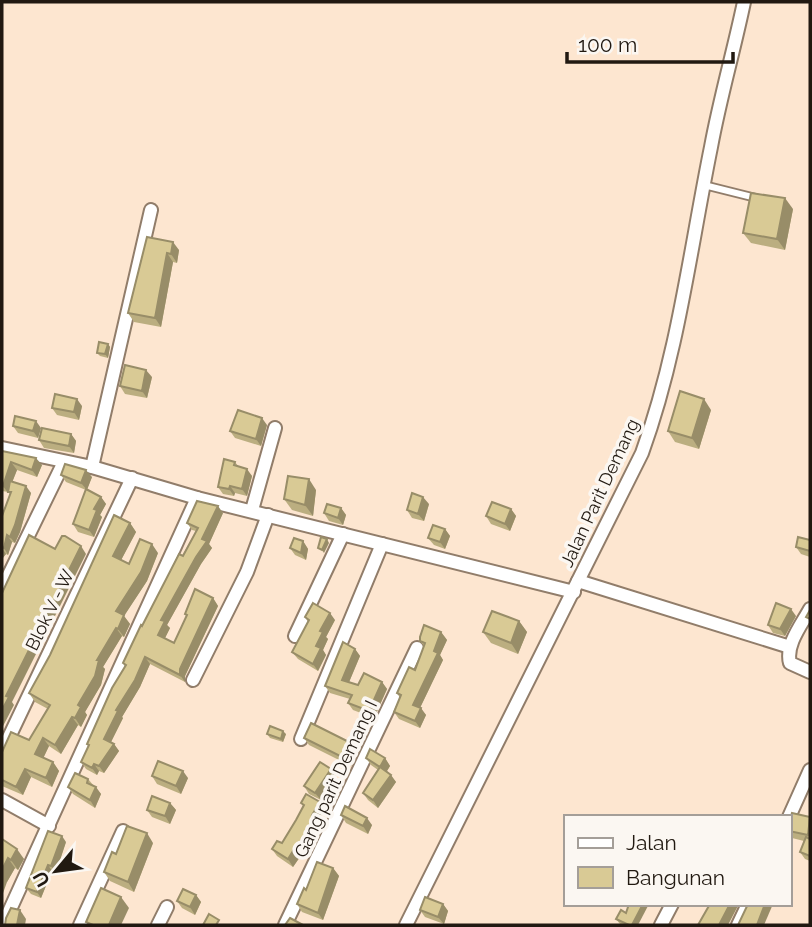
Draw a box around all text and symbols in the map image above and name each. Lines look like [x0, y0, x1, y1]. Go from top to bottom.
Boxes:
scale bar [567, 21, 733, 65]
text: 100 m [578, 32, 637, 57]
street label: Jalan Parit Demang [556, 415, 643, 570]
street label: Blok V - W [21, 566, 78, 654]
street label: Gang parit Demang I [290, 697, 381, 861]
legend [564, 815, 791, 906]
text: Jalan [626, 830, 677, 855]
north arrow [21, 836, 91, 906]
text: Bangunan [626, 865, 725, 890]
text: U [28, 868, 54, 891]

